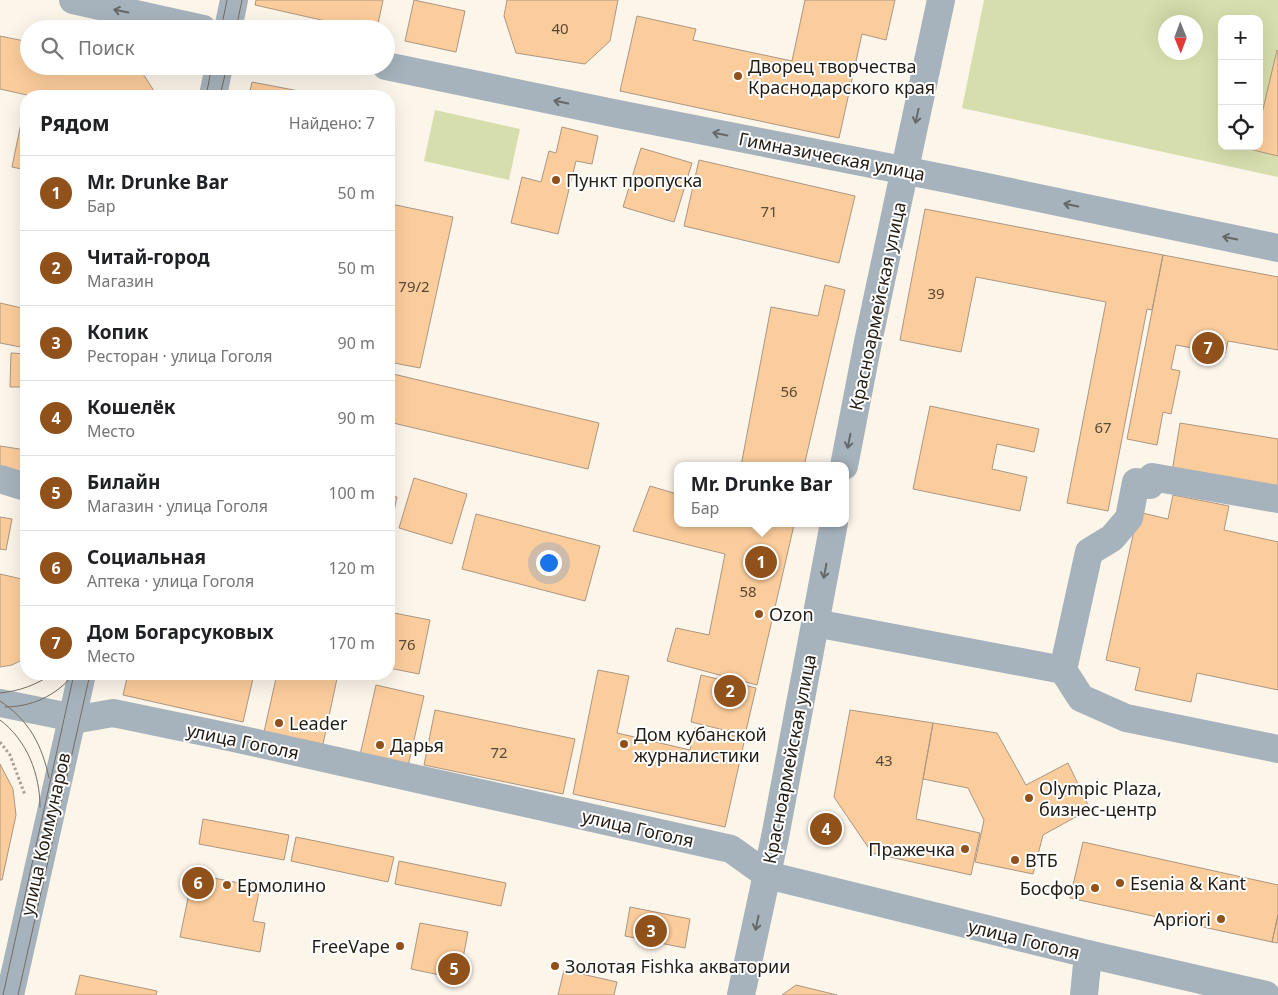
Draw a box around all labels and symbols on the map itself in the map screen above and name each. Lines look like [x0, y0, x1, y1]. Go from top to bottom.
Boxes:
one-way arrow [114, 6, 130, 15]
north arrow [1158, 15, 1203, 60]
house number: 40 [551, 18, 569, 38]
place label: Дворец творчества Краснодарского края [748, 54, 935, 99]
marker: Дворец творчества Краснодарского края [732, 70, 744, 82]
one-way arrow [553, 97, 569, 106]
one-way arrow [912, 108, 921, 124]
street label: Гимназическая улица [737, 126, 927, 186]
one-way arrow [713, 129, 729, 138]
place label: Пункт пропуска [566, 168, 702, 192]
marker: Пункт пропуска [550, 174, 562, 186]
street label: Красноармейская улица [843, 199, 911, 413]
one-way arrow [1064, 200, 1080, 209]
house number: 71 [760, 201, 778, 221]
one-way arrow [1223, 233, 1239, 242]
house number: 79/2 [398, 276, 430, 296]
house number: 39 [927, 283, 945, 303]
pin: 7 [1192, 329, 1224, 367]
house number: 56 [780, 381, 798, 401]
house number: 67 [1094, 417, 1112, 437]
one-way arrow [844, 433, 853, 449]
pin: 1 [745, 543, 777, 581]
your location [536, 550, 562, 576]
one-way arrow [819, 563, 829, 579]
house number: 58 [739, 581, 757, 601]
place label: Ozon [769, 602, 814, 626]
marker: Ozon [753, 608, 765, 620]
house number: 76 [398, 634, 416, 654]
street label: Красноармейская улица [757, 652, 821, 866]
pin: 2 [714, 672, 746, 710]
place label: Leader [289, 711, 348, 735]
street label: улица Гоголя [185, 717, 301, 765]
marker: Leader [273, 717, 285, 729]
place label: Дом кубанской журналистики [634, 722, 767, 767]
place label: Дарья [390, 733, 444, 757]
marker: Дом кубанской журналистики [618, 738, 630, 750]
marker: Дарья [374, 739, 386, 751]
house number: 72 [490, 742, 508, 762]
street label: улица Коммунаров [15, 750, 75, 918]
house number: 43 [875, 750, 893, 770]
place label: Olympic Plaza, бизнес-центр [1039, 776, 1162, 821]
marker: Olympic Plaza, бизнес-центр [1023, 792, 1035, 804]
street label: улица Гоголя [580, 803, 696, 853]
pin: 4 [810, 810, 842, 848]
place label: Пражечка [868, 837, 955, 861]
marker: Пражечка [959, 843, 971, 855]
place label: ВТБ [1025, 848, 1058, 872]
marker: ВТБ [1009, 854, 1021, 866]
pin: 6 [182, 864, 214, 902]
place label: Esenia & Kant [1130, 871, 1247, 895]
place label: Ермолино [237, 873, 326, 897]
place label: Босфор [1020, 876, 1085, 900]
marker: Esenia & Kant [1114, 877, 1126, 889]
marker: Ермолино [221, 879, 233, 891]
marker: Босфор [1089, 882, 1101, 894]
place label: Apriori [1153, 907, 1211, 931]
pin: 3 [635, 912, 667, 950]
marker: Apriori [1215, 913, 1227, 925]
one-way arrow [752, 914, 761, 930]
street label: улица Гоголя [966, 914, 1082, 964]
place label: FreeVape [312, 934, 390, 958]
marker: FreeVape [394, 940, 406, 952]
pin: 5 [438, 950, 470, 988]
place label: Золотая Fishka акватории [565, 954, 790, 978]
marker: Золотая Fishka акватории [549, 960, 561, 972]

